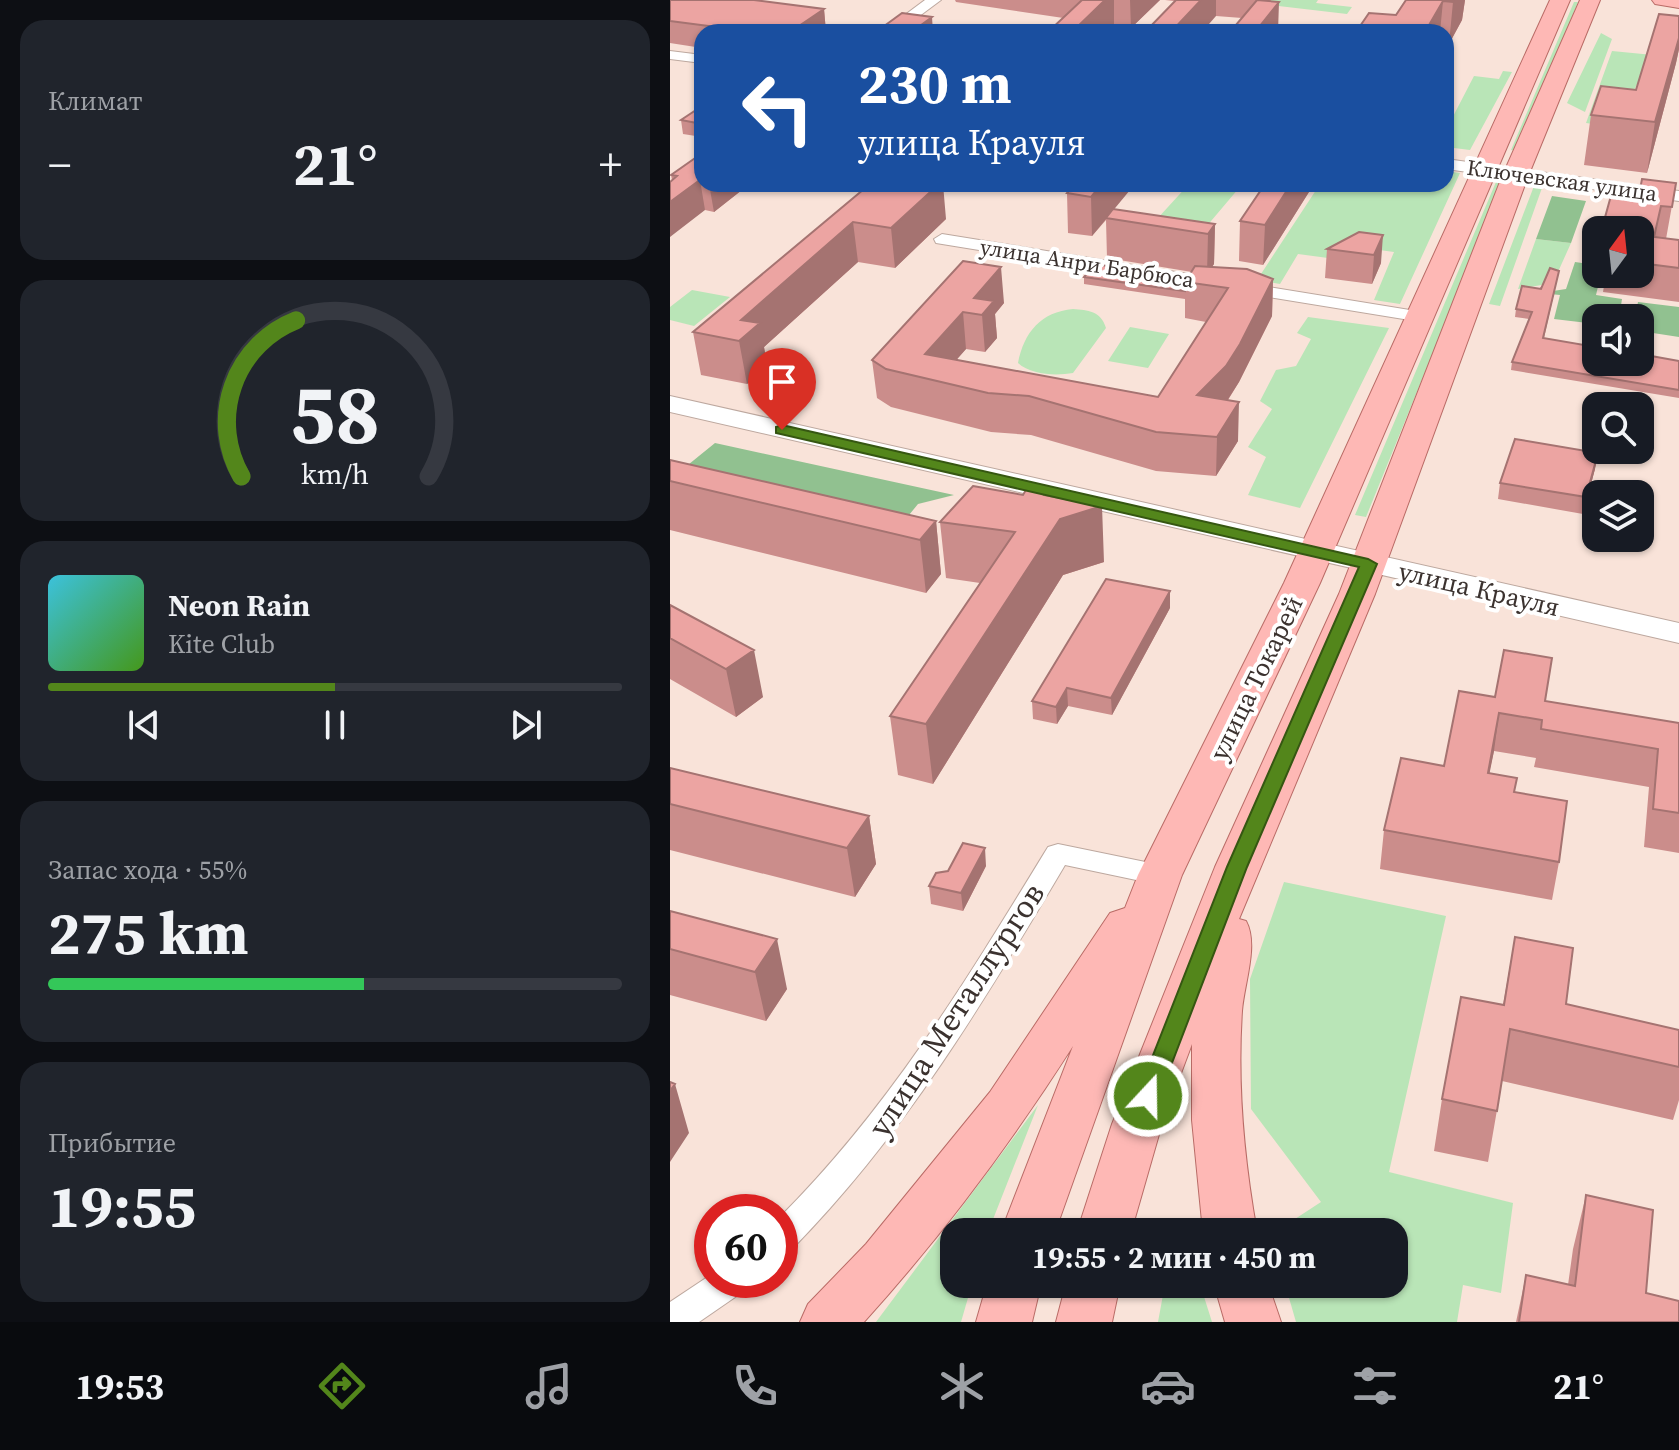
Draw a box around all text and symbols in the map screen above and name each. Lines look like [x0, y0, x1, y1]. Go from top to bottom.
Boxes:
text: 230 m [858, 45, 1012, 122]
icon: left [726, 56, 830, 160]
text: Климат [48, 83, 142, 119]
text: улица Крауля [858, 118, 1086, 167]
text: 21° [293, 123, 377, 205]
text: − [48, 134, 71, 195]
text: + [599, 134, 622, 195]
street label: Ключевская улица [1465, 152, 1660, 208]
north arrow [1582, 216, 1654, 288]
map controls [1582, 216, 1654, 552]
street label: улица Анри Барбюса [978, 231, 1197, 295]
button: sound [1582, 304, 1654, 376]
pin [748, 348, 816, 430]
text: 58 [290, 356, 380, 470]
icon: arrive [760, 360, 804, 404]
button: search [1582, 392, 1654, 464]
text: km/h [301, 454, 369, 494]
button: layers [1582, 480, 1654, 552]
street label: улица Крауля [1395, 553, 1563, 625]
text: Neon Rain [168, 585, 310, 626]
street label: улица Токарей [1201, 590, 1311, 766]
text: Kite Club [168, 626, 275, 662]
icon: previous [122, 703, 166, 747]
icon: pause [313, 703, 357, 747]
icon: next [504, 703, 548, 747]
text: Запас хода · 55% [48, 852, 247, 888]
street label: улица Металлургов [857, 874, 1055, 1146]
text: 275 km [48, 892, 249, 974]
position arrow [1106, 1054, 1190, 1138]
text: Прибытие [48, 1125, 176, 1161]
text: 19:55 [48, 1165, 196, 1247]
speed limit sign: 60 [694, 1194, 798, 1298]
text: 19:55 · 2 мин · 450 m [1032, 1237, 1316, 1278]
icon: directions [314, 1358, 370, 1414]
icon: music [521, 1358, 577, 1414]
icon: phone [727, 1358, 783, 1414]
icon: climate [934, 1358, 990, 1414]
icon: car [1140, 1358, 1196, 1414]
icon: filters [1347, 1358, 1403, 1414]
text: 19:53 [75, 1362, 164, 1411]
text: 21° [1553, 1362, 1604, 1411]

